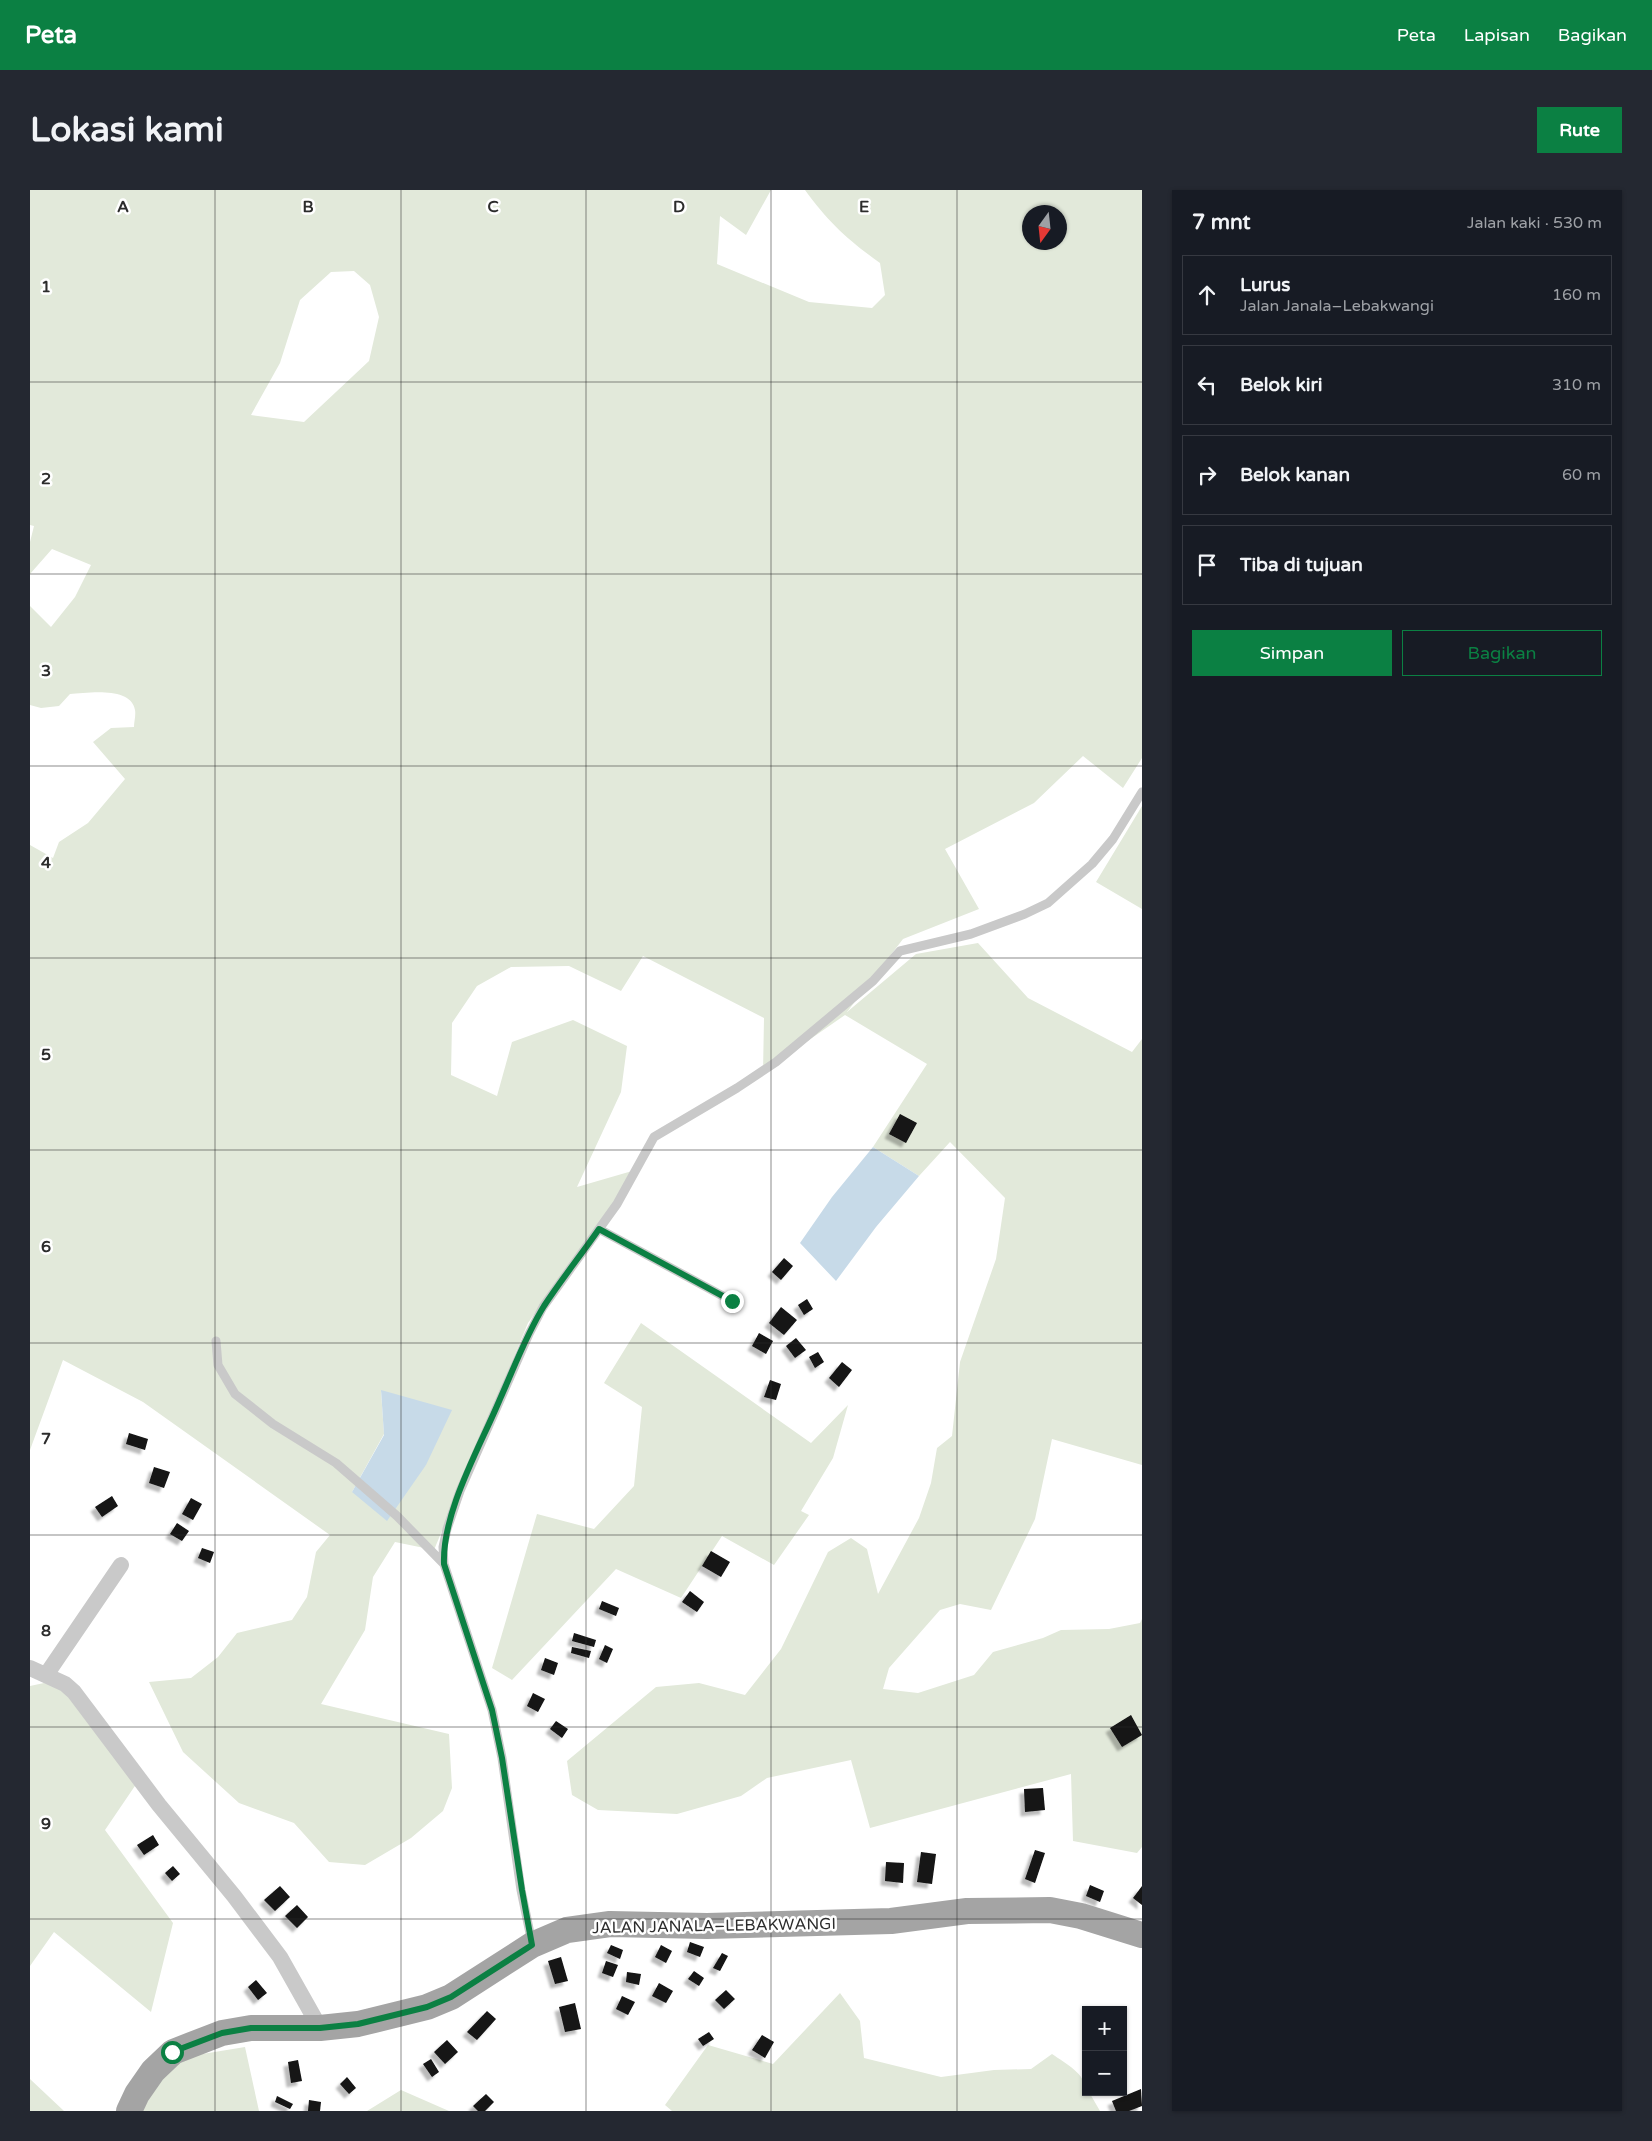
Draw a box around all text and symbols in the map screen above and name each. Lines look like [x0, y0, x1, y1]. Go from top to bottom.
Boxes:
text: Peta [25, 21, 77, 50]
text: Peta [1397, 24, 1436, 46]
text: Lapisan [1464, 24, 1530, 46]
text: Bagikan [1558, 24, 1627, 46]
button: Rute [1537, 107, 1622, 153]
text: Lokasi kami [30, 109, 224, 151]
text: A [117, 197, 129, 217]
text: B [302, 197, 314, 217]
text: C [487, 197, 499, 217]
text: D [673, 197, 685, 217]
text: E [859, 197, 869, 217]
north arrow [1022, 205, 1067, 250]
text: 7 mnt [1192, 210, 1251, 235]
text: Jalan kaki · 530 m [1467, 213, 1602, 233]
text: Lurus [1240, 274, 1290, 296]
text: 1 [41, 277, 51, 297]
icon: ahead [1193, 281, 1221, 309]
text: 160 m [1552, 285, 1601, 305]
text: Jalan Janala–Lebakwangi [1240, 296, 1434, 316]
icon: left [1193, 371, 1221, 399]
text: Belok kiri [1240, 374, 1323, 396]
text: 310 m [1552, 375, 1601, 395]
icon: right [1193, 461, 1221, 489]
text: Belok kanan [1240, 464, 1350, 486]
text: 60 m [1562, 465, 1601, 485]
text: 2 [41, 469, 51, 489]
icon: arrive [1193, 551, 1221, 579]
text: Tiba di tujuan [1240, 554, 1363, 576]
button: Simpan [1192, 630, 1392, 676]
button: Bagikan [1402, 630, 1602, 676]
text: 3 [41, 661, 51, 681]
text: 4 [41, 853, 51, 873]
text: 5 [41, 1045, 51, 1065]
text: 6 [41, 1237, 51, 1257]
route end [721, 1290, 744, 1313]
text: 7 [41, 1429, 51, 1449]
text: 8 [41, 1621, 51, 1641]
text: 9 [41, 1814, 51, 1834]
street label: JALAN JANALA–LEBAKWANGI [592, 1914, 836, 1938]
map controls [1082, 2006, 1127, 2096]
button: + [1082, 2006, 1127, 2051]
route start [161, 2041, 184, 2064]
button: − [1082, 2051, 1127, 2096]

